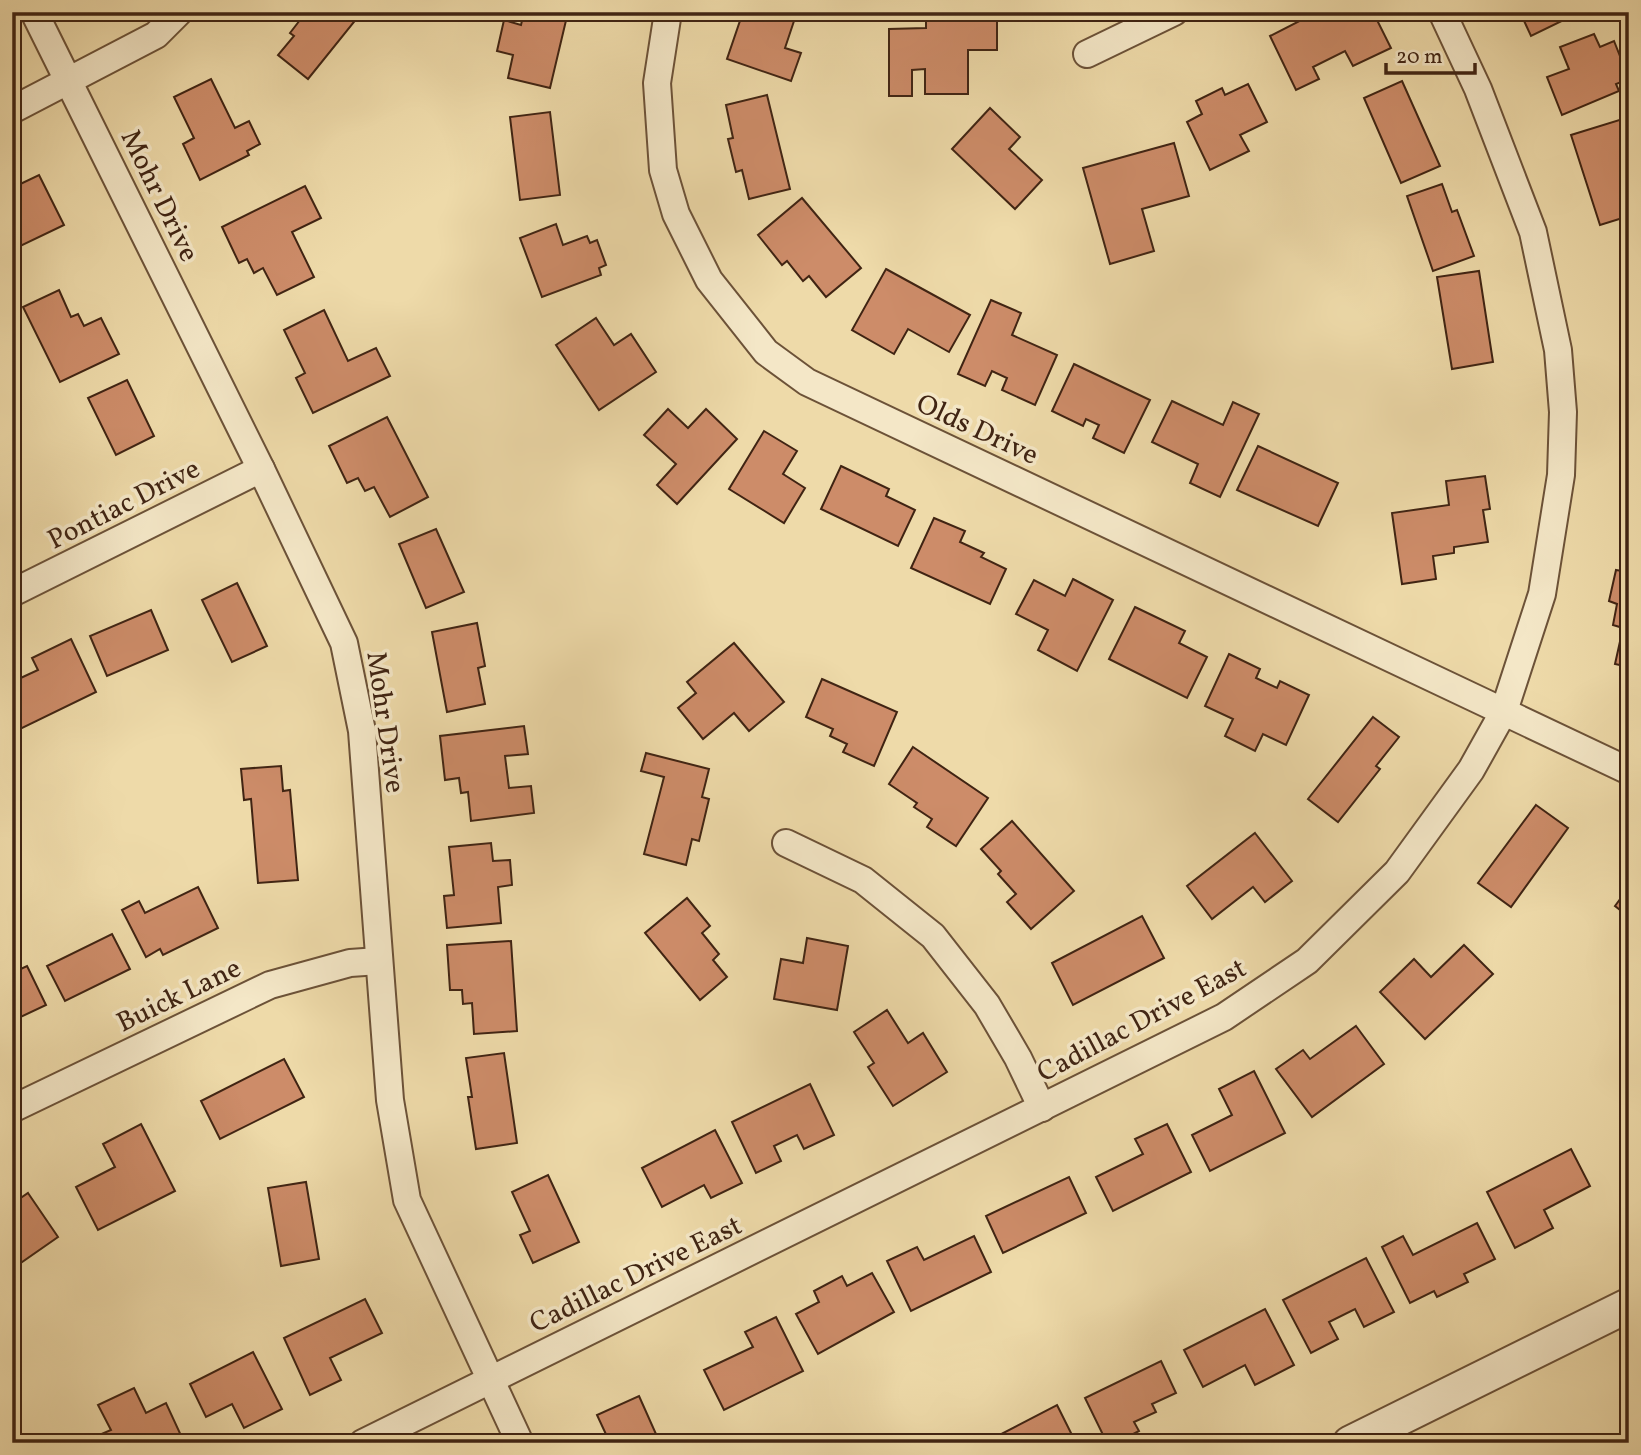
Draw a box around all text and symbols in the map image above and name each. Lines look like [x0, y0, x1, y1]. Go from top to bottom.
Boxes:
scale bar [1386, 32, 1475, 76]
text: 20 m [1396, 43, 1442, 72]
street label: Mohr Drive [110, 123, 208, 269]
street label: Olds Drive [910, 385, 1044, 476]
street label: Pontiac Drive [41, 450, 207, 560]
street label: Mohr Drive [355, 649, 414, 796]
street label: Buick Lane [110, 949, 248, 1043]
street label: Cadillac Drive East [1031, 950, 1254, 1093]
street label: Cadillac Drive East [523, 1207, 749, 1344]

